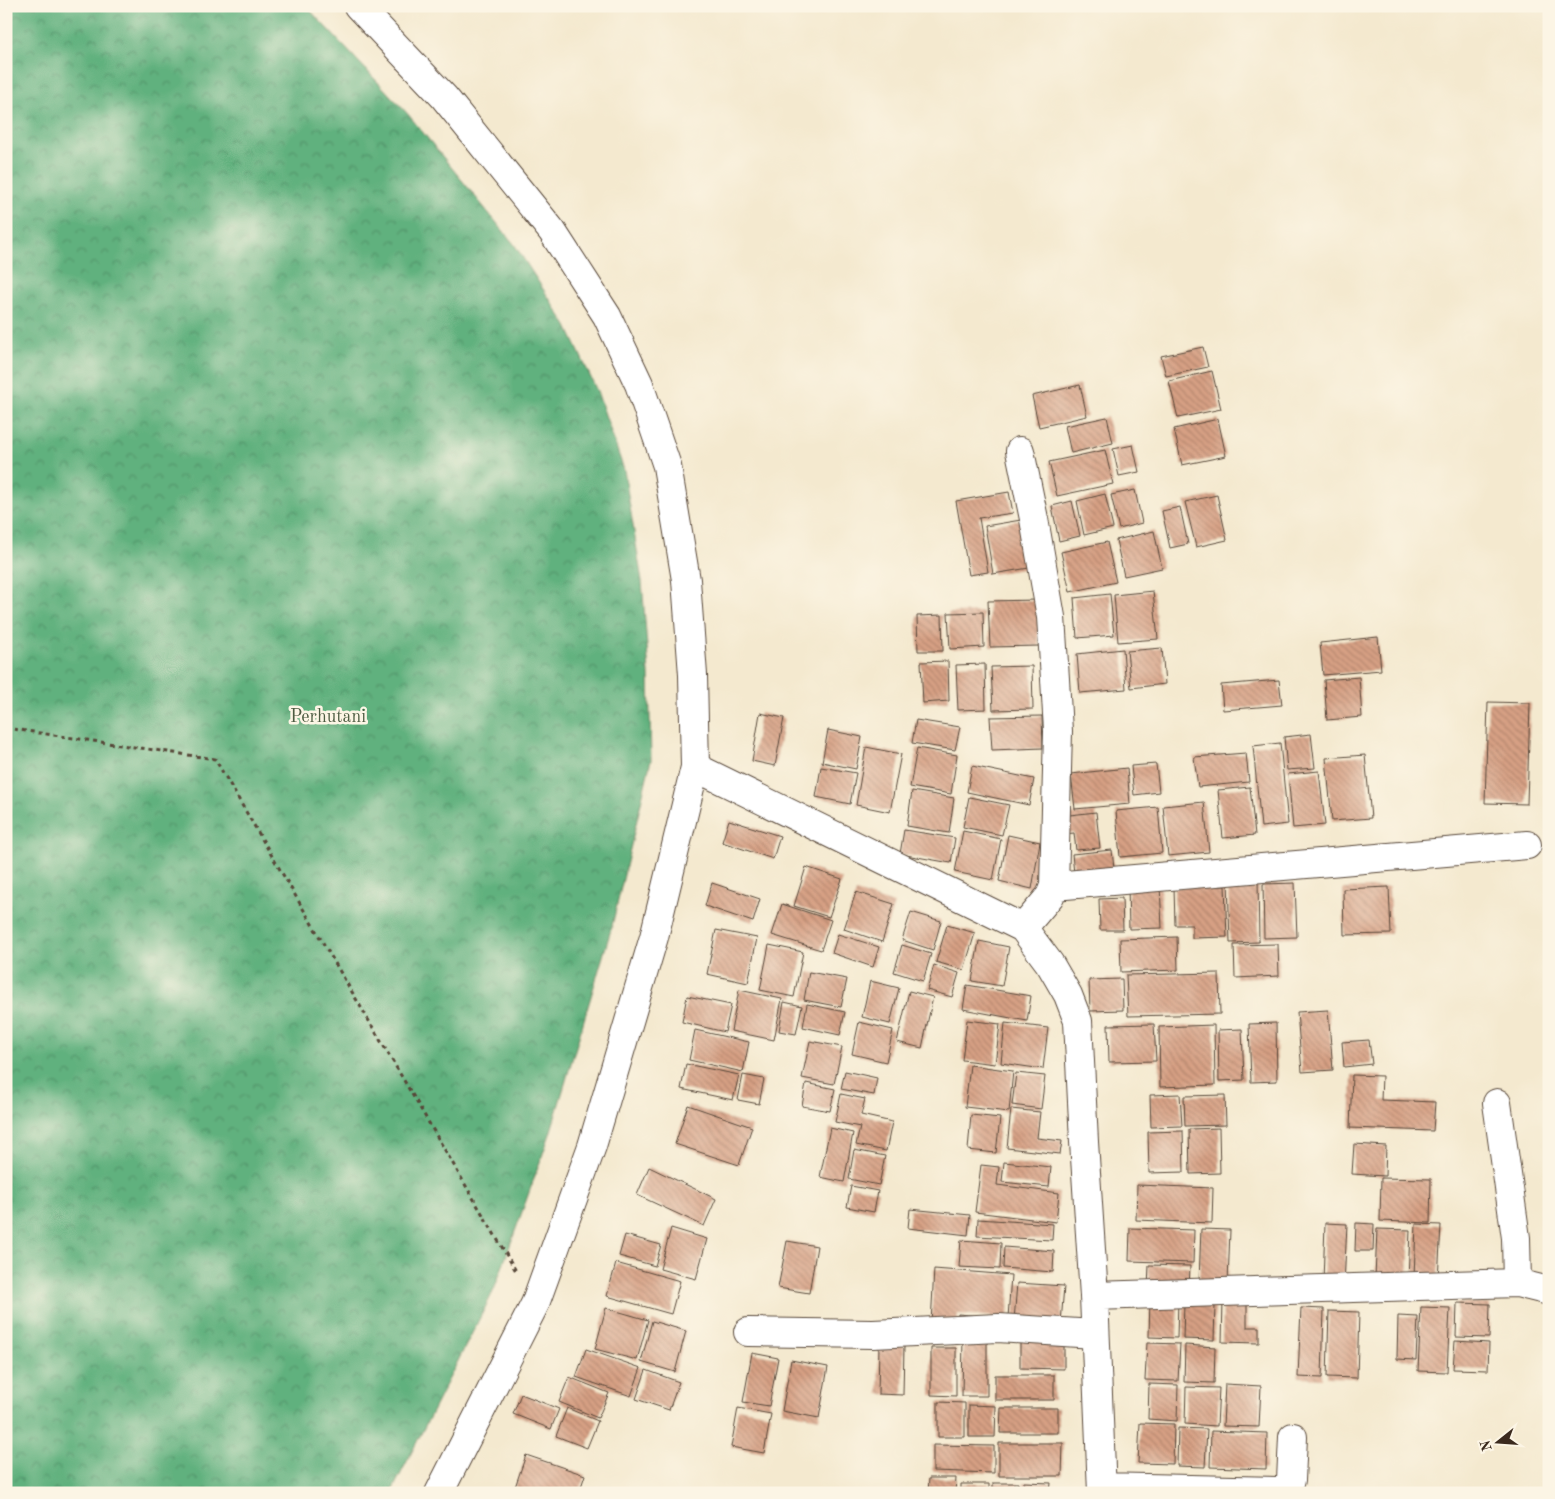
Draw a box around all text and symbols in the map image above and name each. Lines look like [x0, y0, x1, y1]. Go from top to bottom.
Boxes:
park label: Perhutani [290, 708, 366, 726]
north arrow [1472, 1416, 1522, 1466]
text: N [1478, 1438, 1495, 1453]

